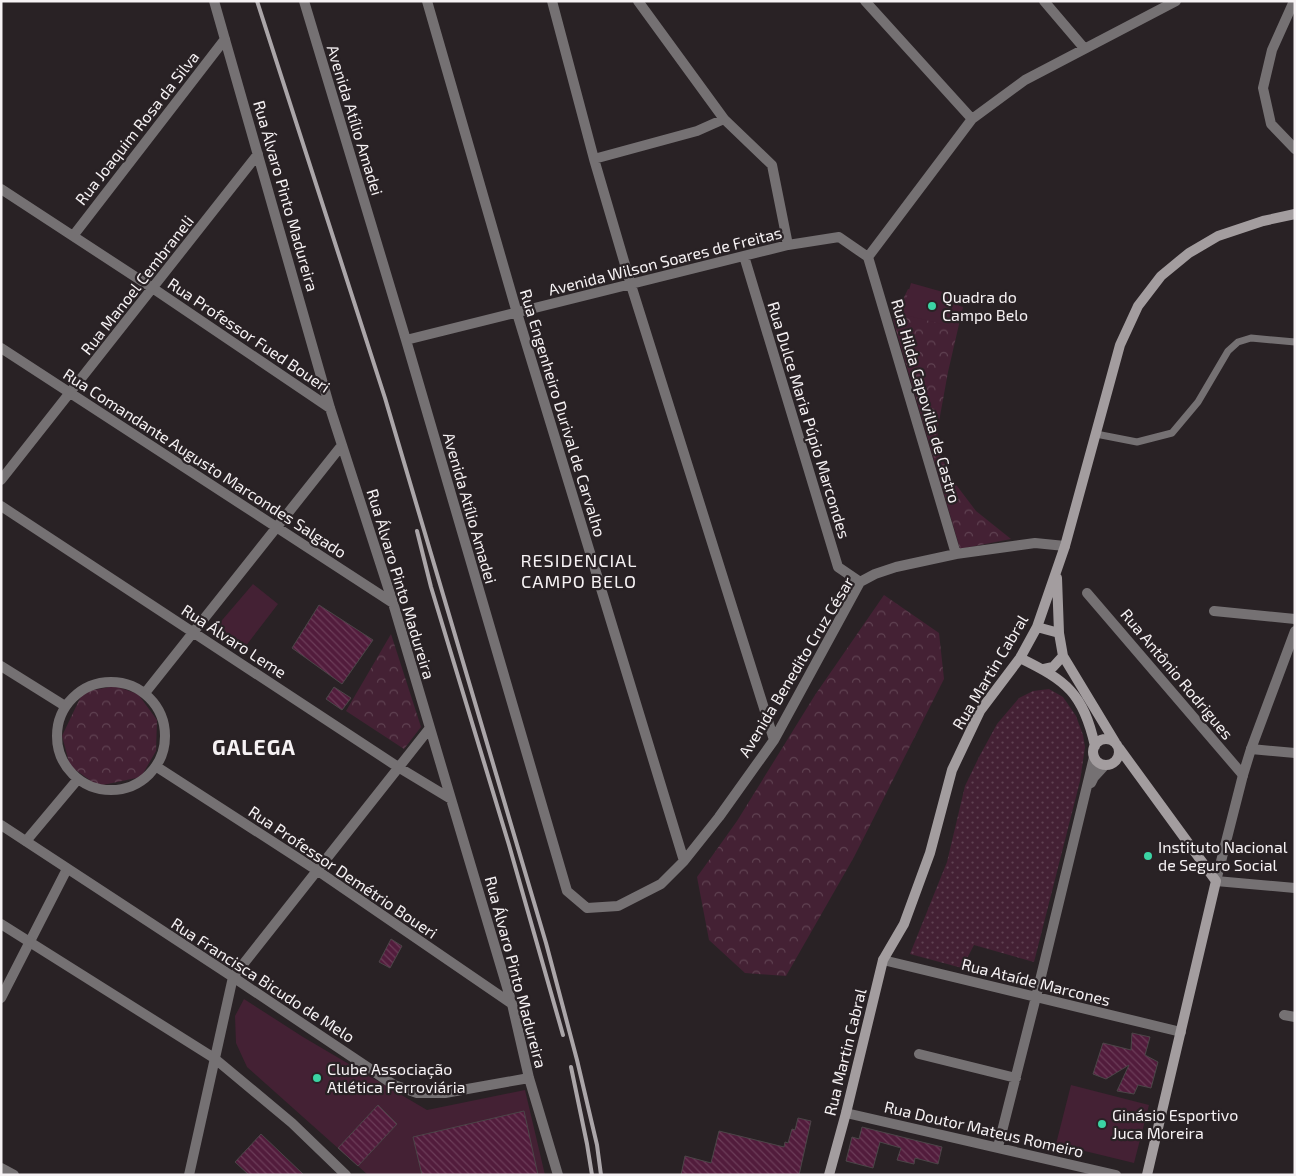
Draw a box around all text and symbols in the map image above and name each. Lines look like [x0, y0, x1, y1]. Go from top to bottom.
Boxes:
street label: Avenida Atílio Amadei [324, 42, 387, 197]
street label: Rua Joaquim Rosa da Silva [71, 47, 202, 208]
street label: Rua Álvaro Pinto Madureira [250, 98, 323, 294]
street label: Rua Manoel Cembraneli [76, 211, 197, 358]
street label: Avenida Wilson Soares de Freitas [546, 222, 784, 299]
street label: Rua Professor Fued Boueri [165, 273, 334, 396]
street label: Rua Engenheiro Durival de Carvalho [517, 287, 610, 539]
place label: Quadra do Campo Belo [942, 287, 1028, 324]
street label: Rua Hilda Capovilla de Castro [888, 297, 965, 505]
street label: Rua Dulce Maria Púpio Marcondes [764, 299, 855, 541]
marker: Quadra do Campo Belo [926, 300, 938, 312]
street label: Rua Comandante Augusto Marcondes Salgado [60, 364, 350, 561]
street label: Avenida Atílio Amadei [440, 430, 501, 586]
street label: Rua Álvaro Pinto Madureira [363, 486, 439, 681]
district label: RESIDENCIAL CAMPO BELO [520, 549, 638, 592]
street label: Avenida Benedito Cruz César [734, 573, 857, 760]
street label: Rua Álvaro Leme [178, 600, 290, 681]
street label: Rua Antônio Rodrigues [1117, 605, 1238, 743]
street label: Rua Martin Cabral [948, 611, 1031, 733]
district label: GALEGA [212, 734, 296, 759]
street label: Rua Professor Demétrio Boueri [245, 801, 441, 942]
place label: Instituto Nacional de Seguro Social [1158, 837, 1288, 874]
marker: Instituto Nacional de Seguro Social [1142, 850, 1154, 862]
street label: Rua Álvaro Pinto Madureira [482, 874, 551, 1070]
street label: Rua Francisca Bicudo de Melo [168, 913, 359, 1046]
street label: Rua Ataíde Marcones [960, 954, 1113, 1009]
street label: Rua Martin Cabral [820, 986, 870, 1117]
place label: Clube Associação Atlética Ferroviária [327, 1059, 465, 1096]
marker: Clube Associação Atlética Ferroviária [311, 1072, 323, 1084]
street label: Rua Doutor Mateus Romeiro [883, 1096, 1086, 1161]
place label: Ginásio Esportivo Juca Moreira [1112, 1105, 1238, 1142]
marker: Ginásio Esportivo Juca Moreira [1096, 1118, 1108, 1130]

